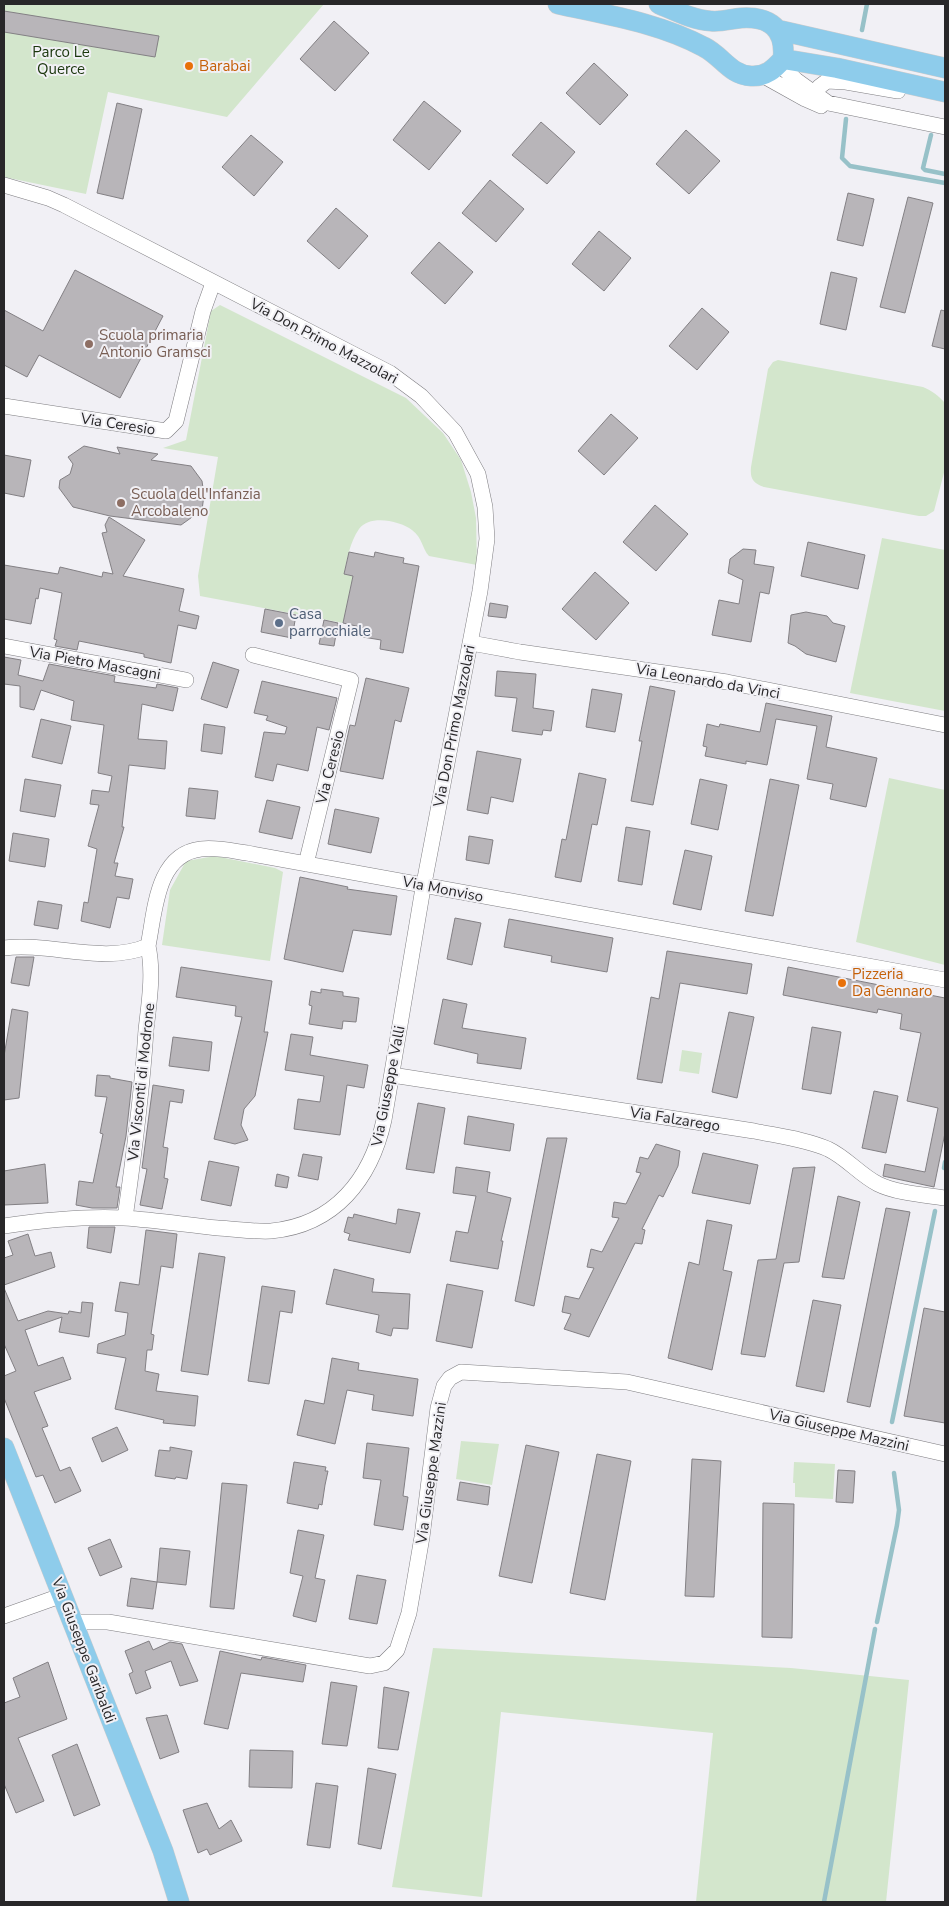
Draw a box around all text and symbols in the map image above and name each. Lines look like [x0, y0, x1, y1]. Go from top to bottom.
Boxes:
park label: Parco Le Querce [32, 42, 90, 79]
place label: Barabai [199, 56, 251, 76]
marker: Barabai [183, 60, 195, 72]
street label: Via Don Primo Mazzolari [246, 293, 401, 389]
place label: Scuola primaria Antonio Gramsci [99, 325, 211, 362]
marker: Scuola primaria Antonio Gramsci [83, 338, 95, 350]
street label: Via Ceresio [78, 408, 157, 440]
place label: Scuola dell'Infanzia Arcobaleno [131, 484, 261, 521]
marker: Scuola dell'Infanzia Arcobaleno [115, 497, 127, 509]
place label: Casa parrocchiale [289, 604, 371, 641]
marker: Casa parrocchiale [273, 617, 285, 629]
street label: Via Pietro Mascagni [27, 641, 162, 684]
street label: Via Don Primo Mazzolari [428, 643, 480, 810]
street label: Via Leonardo da Vinci [633, 658, 782, 704]
street label: Via Ceresio [311, 728, 349, 807]
street label: Via Monviso [400, 871, 485, 907]
place label: Pizzeria Da Gennaro [852, 964, 932, 1001]
marker: Pizzeria Da Gennaro [836, 977, 848, 989]
street label: Via Visconti di Modrone [123, 1002, 159, 1163]
street label: Via Giuseppe Valli [366, 1024, 410, 1149]
street label: Via Falzarego [627, 1102, 722, 1136]
street label: Via Giuseppe Mazzini [411, 1401, 451, 1546]
street label: Via Giuseppe Mazzini [766, 1404, 911, 1456]
street label: Via Giuseppe Garibaldi [47, 1574, 121, 1725]

